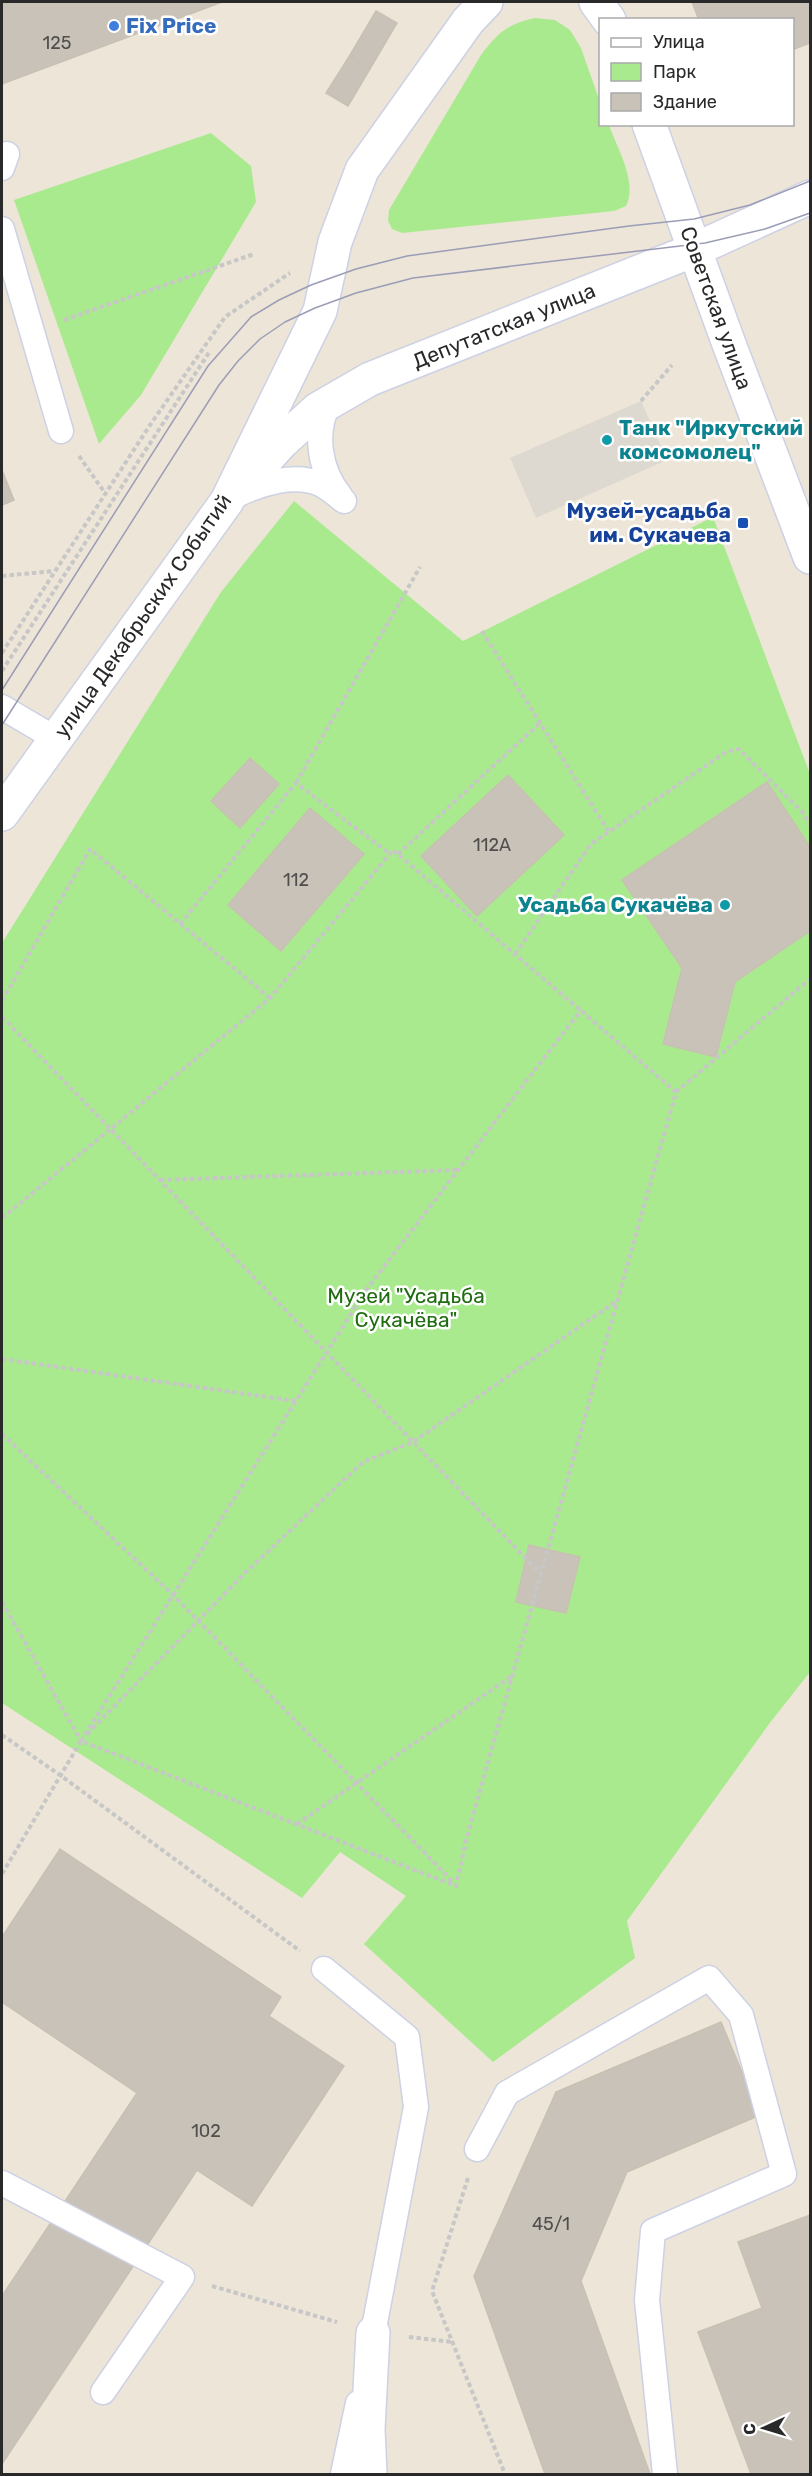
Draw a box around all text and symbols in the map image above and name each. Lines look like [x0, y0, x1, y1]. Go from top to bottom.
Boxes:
place label: Fix Price [126, 13, 216, 38]
legend [599, 18, 794, 126]
marker: Fix Price [107, 19, 121, 33]
text: Улица [653, 31, 705, 53]
house number: 125 [43, 32, 71, 54]
text: Парк [653, 61, 697, 83]
text: Здание [653, 91, 717, 113]
street label: Советская улица [675, 223, 758, 393]
street label: Депутатская улица [409, 277, 599, 374]
place label: Танк "Иркутский комсомолец" [619, 415, 803, 464]
marker: Танк "Иркутский комсомолец" [600, 433, 614, 447]
street label: улица Декабрьских Событий [49, 489, 237, 742]
place label: Музей-усадьба им. Сукачева [566, 498, 731, 547]
marker: Музей-усадьба им. Сукачева [736, 516, 750, 530]
house number: 112А [473, 834, 511, 856]
house number: 112 [283, 869, 309, 891]
place label: Усадьба Сукачёва [518, 892, 713, 917]
marker: Усадьба Сукачёва [718, 898, 732, 912]
park label: Музей "Усадьба Сукачёва" [327, 1283, 485, 1332]
house number: 102 [191, 2120, 221, 2142]
house number: 45/1 [532, 2213, 570, 2235]
north arrow [734, 2398, 794, 2458]
text: С [740, 2423, 759, 2435]

